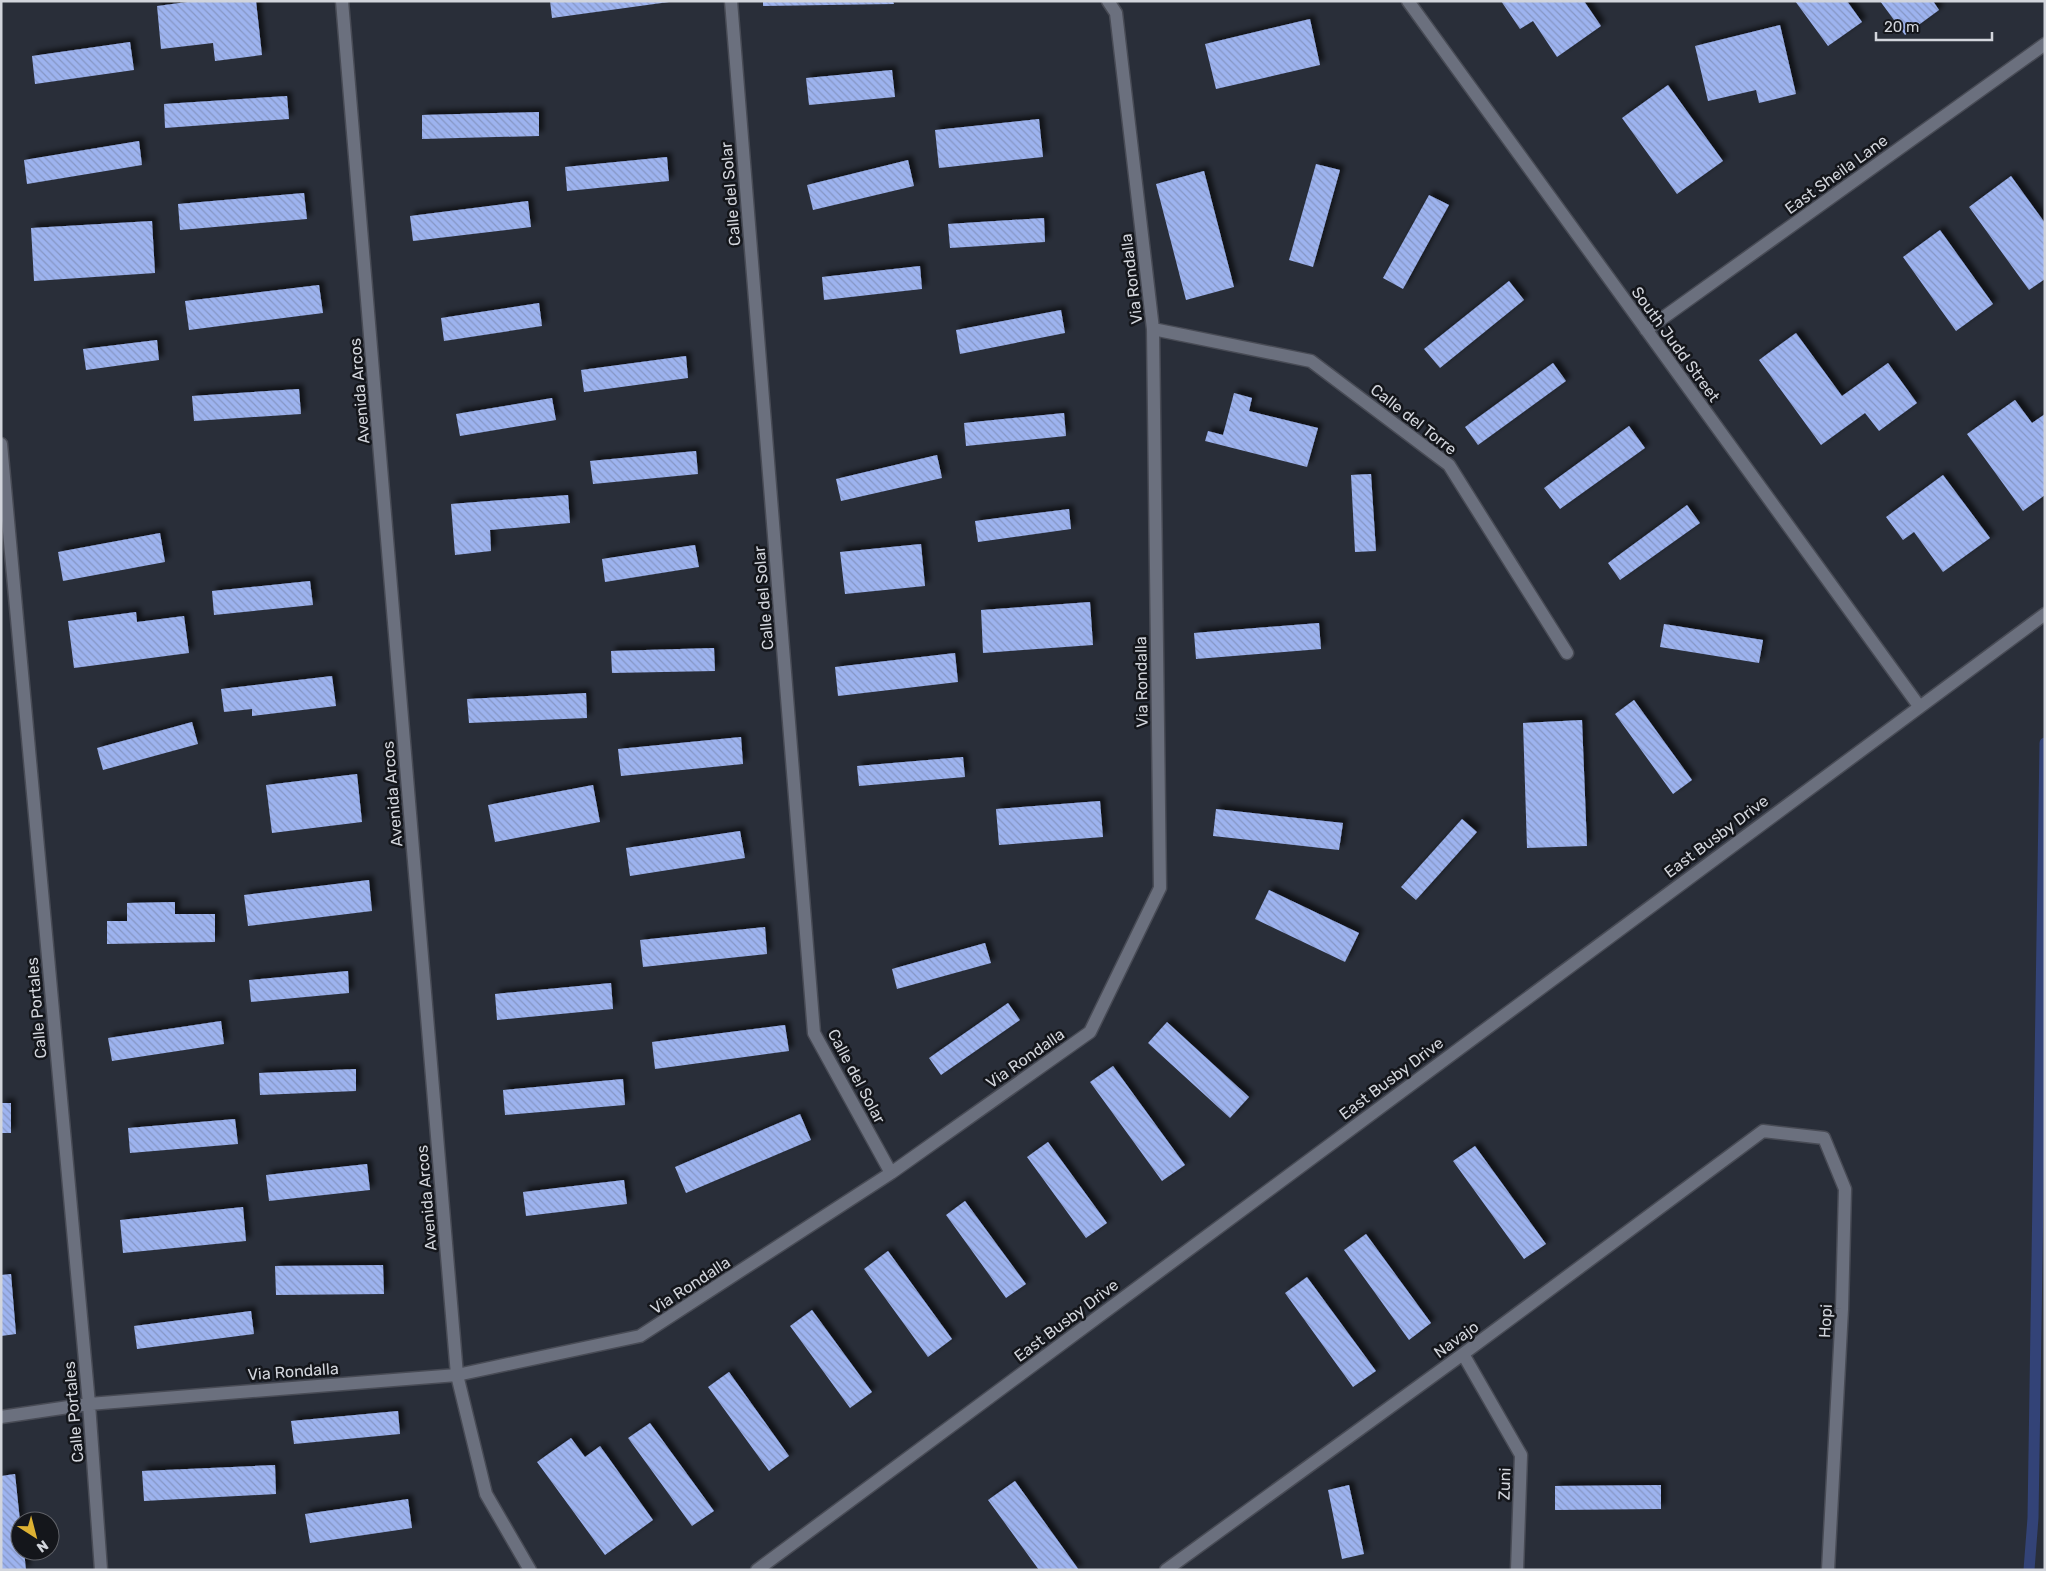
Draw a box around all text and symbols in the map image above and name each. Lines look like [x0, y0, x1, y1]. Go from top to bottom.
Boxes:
scale bar [1876, 10, 1992, 42]
text: 20 m [1884, 18, 1919, 36]
street label: East Sheila Lane [1781, 131, 1891, 218]
street label: Calle del Solar [716, 141, 745, 247]
street label: Via Rondalla [1117, 232, 1146, 325]
street label: South Judd Street [1627, 283, 1724, 406]
street label: Avenida Arcos [345, 337, 374, 445]
street label: Calle del Torre [1367, 380, 1461, 459]
street label: Calle del Solar [749, 545, 778, 651]
street label: Via Rondalla [1131, 636, 1152, 728]
street label: Avenida Arcos [378, 740, 407, 848]
street label: East Busby Drive [1661, 791, 1772, 882]
street label: Calle Portales [23, 956, 50, 1059]
street label: Via Rondalla [982, 1024, 1068, 1092]
street label: Calle del Solar [824, 1026, 889, 1127]
street label: East Busby Drive [1336, 1033, 1447, 1124]
street label: Avenida Arcos [412, 1144, 441, 1252]
street label: Via Rondalla [647, 1253, 734, 1318]
street label: East Busby Drive [1011, 1275, 1122, 1366]
street label: Hopi [1815, 1304, 1836, 1339]
street label: Navajo [1430, 1317, 1482, 1362]
street label: Via Rondalla [247, 1359, 339, 1384]
street label: Calle Portales [60, 1360, 87, 1463]
street label: Zuni [1494, 1467, 1515, 1501]
north arrow [10, 1511, 60, 1561]
text: N [33, 1536, 51, 1556]

